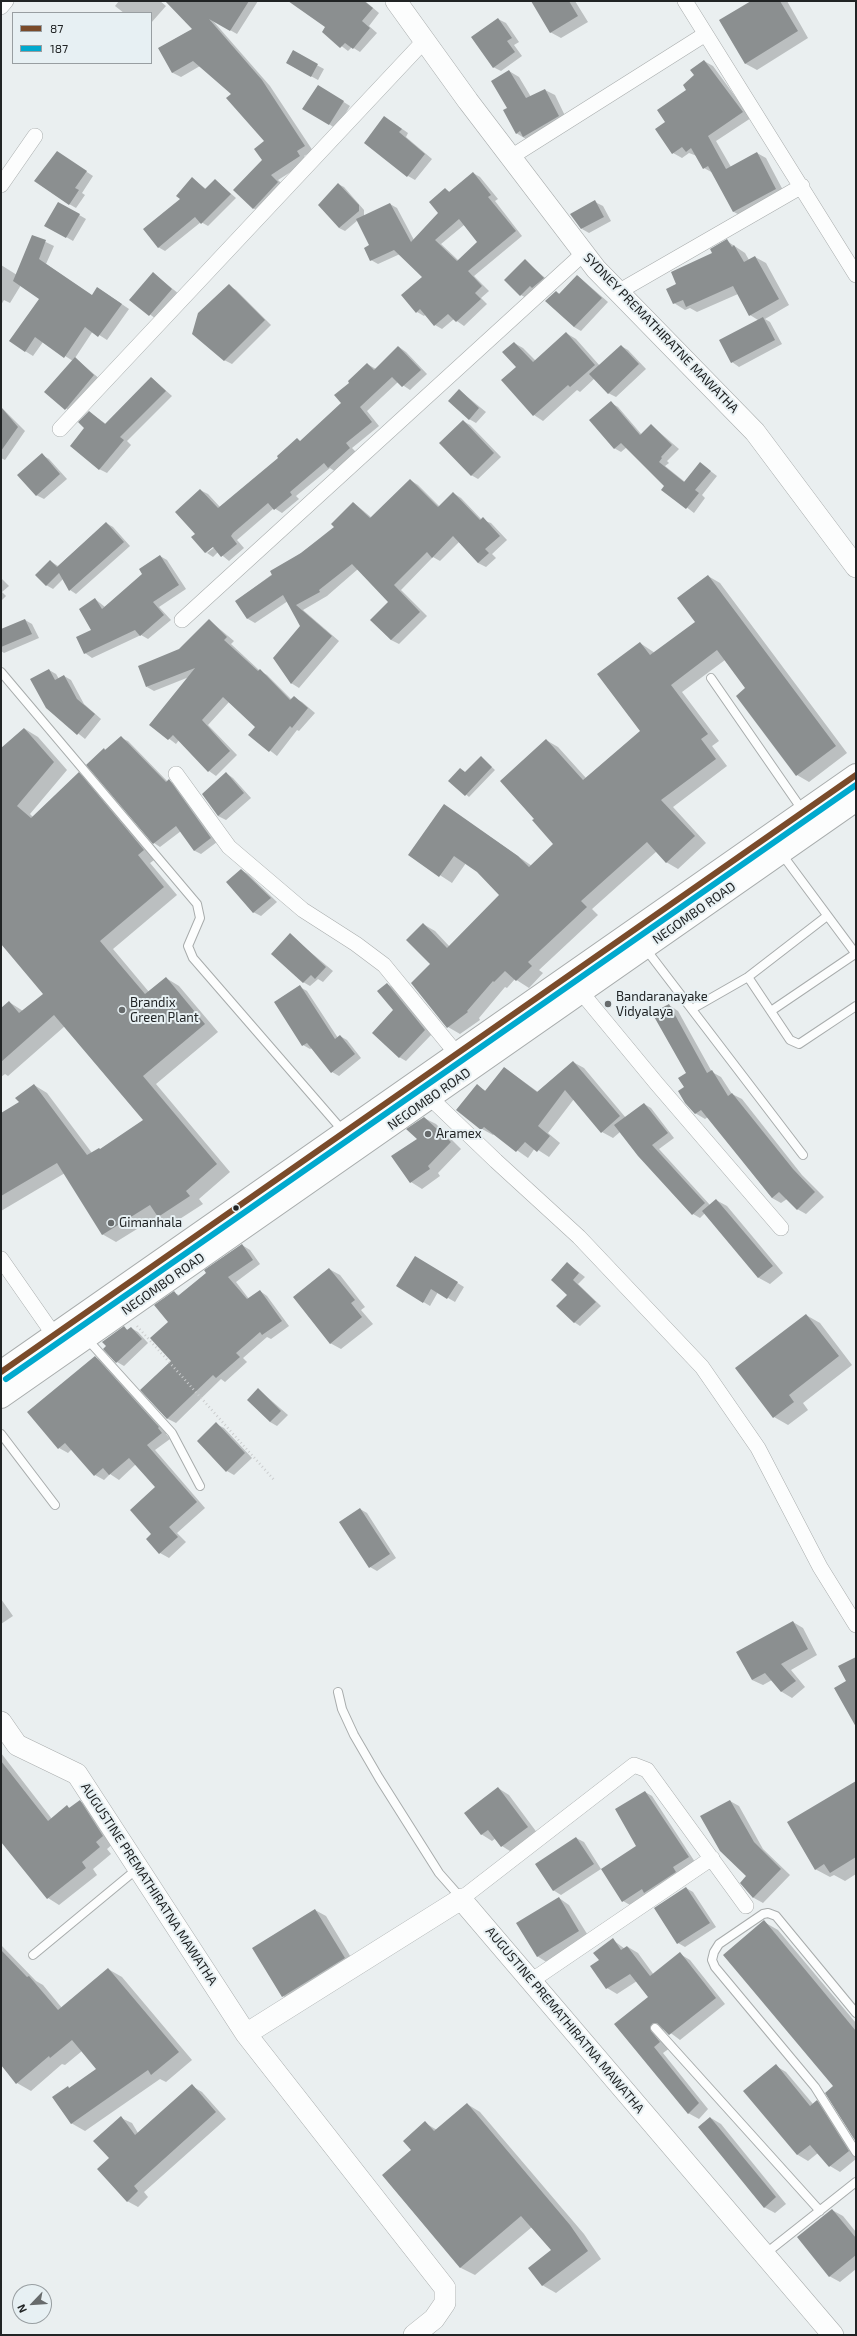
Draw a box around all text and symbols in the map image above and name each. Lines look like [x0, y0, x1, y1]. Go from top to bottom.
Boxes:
legend [12, 12, 152, 64]
text: 87 [50, 21, 63, 35]
text: 187 [50, 41, 68, 55]
street label: SYDNEY PREMATHIRATNE MAWATHA [580, 250, 742, 416]
street label: NEGOMBO ROAD [650, 879, 738, 947]
place label: Bandaranayake Vidyalaya [616, 989, 708, 1020]
place label: Brandix Green Plant [130, 995, 199, 1026]
marker: Bandaranayake Vidyalaya [603, 999, 613, 1009]
marker: Brandix Green Plant [117, 1005, 127, 1015]
street label: NEGOMBO ROAD [385, 1065, 473, 1133]
place label: Aramex [436, 1126, 482, 1142]
marker: Aramex [423, 1129, 433, 1139]
unlabelled marker [231, 1203, 241, 1213]
place label: Gimanhala [119, 1215, 182, 1231]
marker: Gimanhala [106, 1218, 116, 1228]
street label: NEGOMBO ROAD [119, 1250, 207, 1318]
street label: AUGUSTINE PREMATHIRATNA MAWATHA [78, 1780, 220, 1988]
street label: AUGUSTINE PREMATHIRATNA MAWATHA [482, 1924, 648, 2116]
north arrow [12, 2284, 52, 2324]
text: N [14, 2303, 29, 2315]

